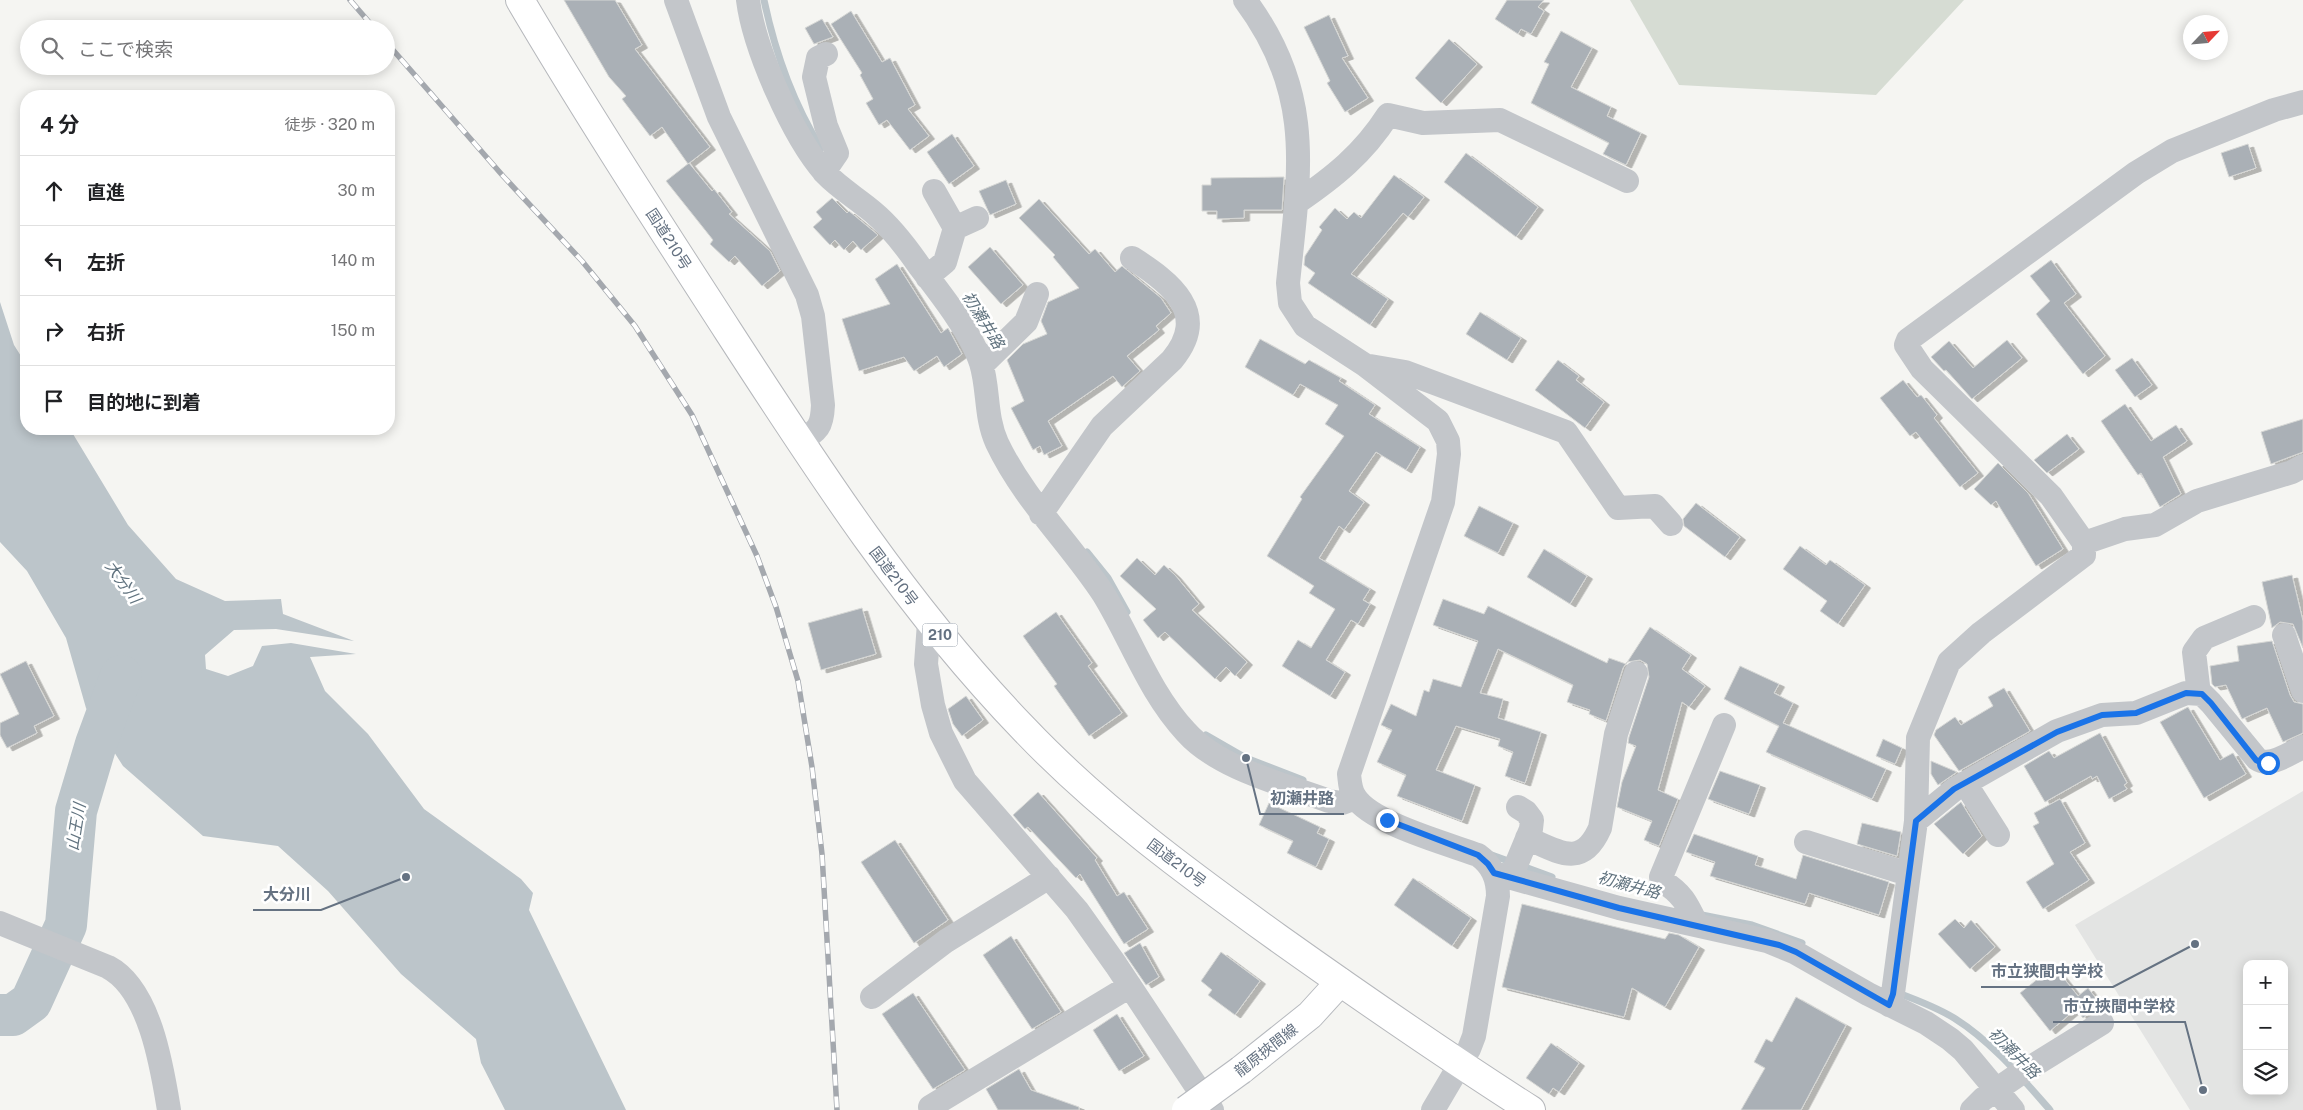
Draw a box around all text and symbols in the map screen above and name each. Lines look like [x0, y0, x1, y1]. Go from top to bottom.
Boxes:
north arrow [2183, 15, 2228, 60]
search box [20, 20, 395, 75]
icon: search [38, 34, 66, 62]
text: ここで検索 [78, 38, 173, 60]
text: 4 分 [40, 112, 80, 137]
text: 徒歩 · 320 m [285, 115, 375, 134]
icon: ahead [40, 177, 68, 205]
text: 直進 [87, 181, 125, 203]
text: 30 m [338, 181, 375, 200]
street label: 国道210号 [643, 205, 695, 273]
icon: left [40, 247, 68, 275]
text: 左折 [87, 251, 125, 273]
text: 140 m [331, 251, 375, 270]
water label: 初瀬井路 [958, 288, 1009, 354]
icon: right [40, 317, 68, 345]
text: 右折 [87, 321, 125, 343]
text: 150 m [331, 321, 375, 340]
icon: arrive [40, 387, 68, 415]
text: 目的地に到着 [87, 391, 201, 413]
street label: 国道210号 [866, 543, 922, 609]
water label: 大分川 [101, 557, 146, 609]
road number: 210 [922, 624, 958, 646]
route start [2257, 752, 2280, 775]
callout: 初瀬井路 [1260, 783, 1344, 814]
text: 初瀬井路 [1270, 789, 1334, 808]
water label: 山王川 [63, 800, 89, 852]
route end [1376, 809, 1399, 832]
street label: 国道210号 [1144, 835, 1210, 891]
water label: 初瀬井路 [1596, 868, 1664, 903]
callout: 大分川 [253, 879, 321, 910]
text: 大分川 [263, 885, 311, 904]
callout: 市立狭間中学校 [1981, 956, 2113, 987]
map controls [2243, 960, 2288, 1095]
button: + [2243, 960, 2288, 1005]
text: 市立狭間中学校 [1991, 962, 2103, 981]
callout: 市立挾間中学校 [2053, 991, 2185, 1022]
text: 市立挾間中学校 [2063, 997, 2175, 1016]
button: − [2243, 1005, 2288, 1050]
street label: 龍原挾間線 [1231, 1020, 1301, 1080]
water label: 初瀬井路 [1985, 1024, 2045, 1084]
button: layers [2243, 1050, 2288, 1095]

